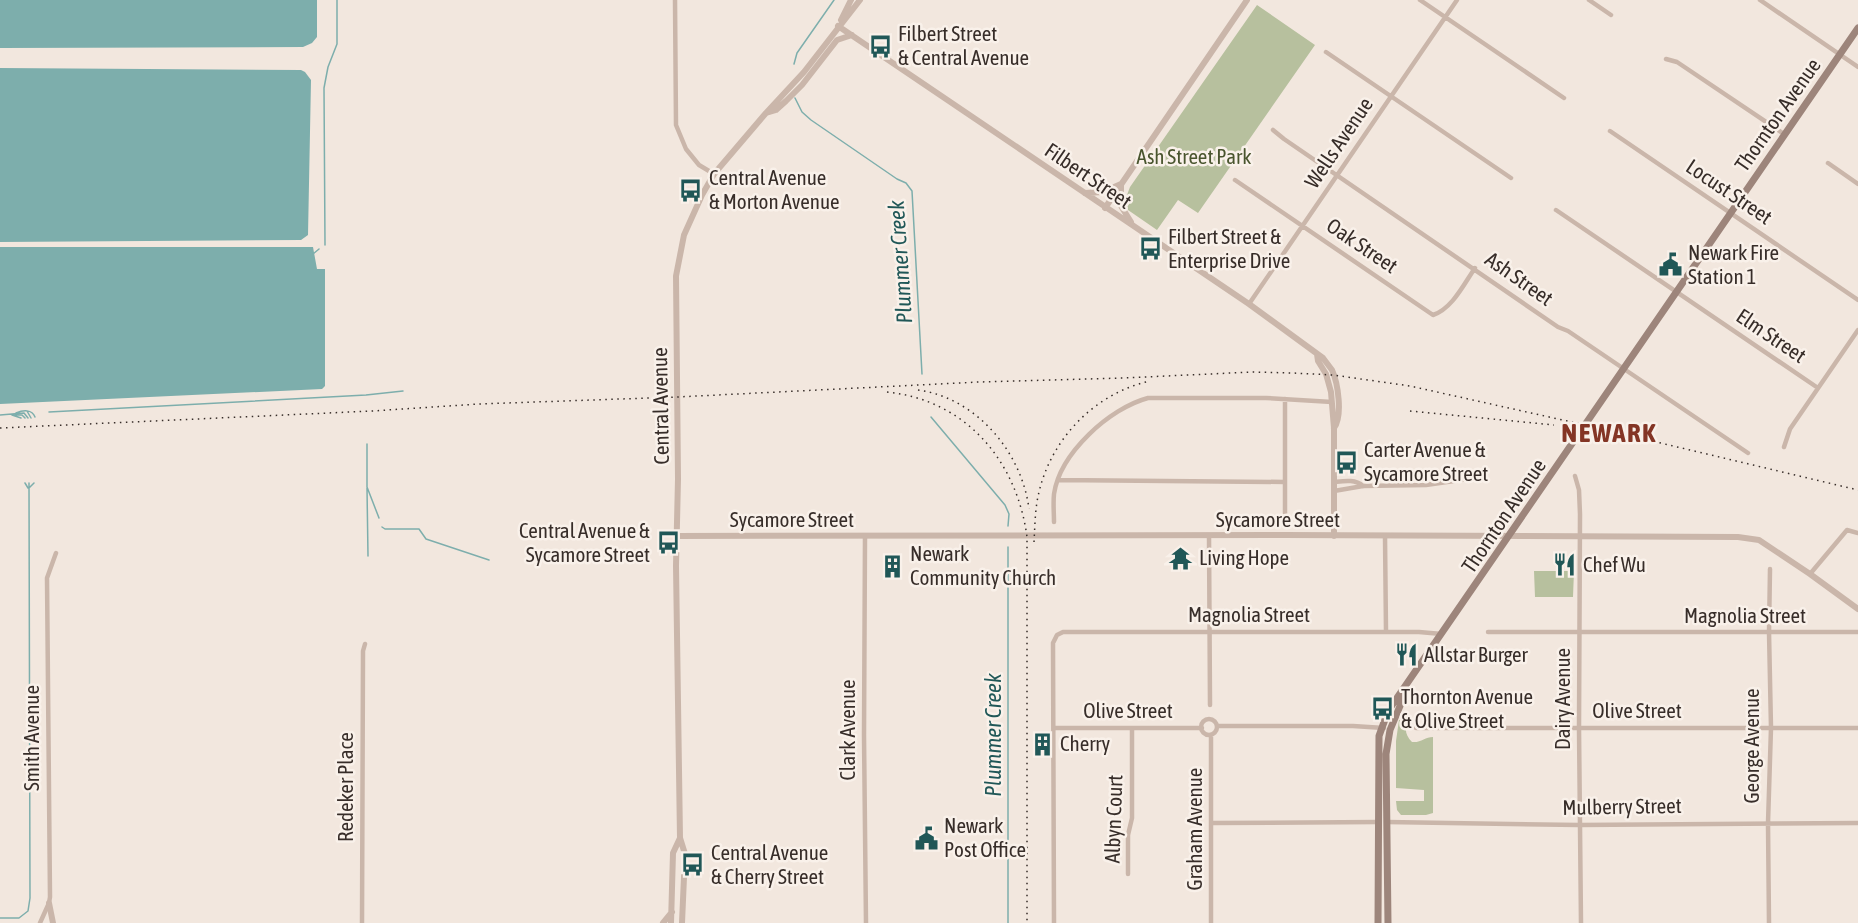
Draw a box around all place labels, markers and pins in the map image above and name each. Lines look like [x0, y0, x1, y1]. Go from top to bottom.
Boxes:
place label: Filbert Street & Central Avenue [898, 21, 1029, 69]
bus stop icon: Filbert Street & Central Avenue [867, 33, 893, 59]
place label: Central Avenue & Morton Avenue [709, 165, 840, 213]
bus stop icon: Central Avenue & Morton Avenue [678, 177, 704, 203]
place label: Filbert Street & Enterprise Drive [1168, 224, 1290, 272]
bus stop icon: Filbert Street & Enterprise Drive [1137, 236, 1163, 262]
place label: Newark Fire Station 1 [1688, 240, 1779, 288]
public building icon: Newark Fire Station 1 [1657, 252, 1683, 278]
place label: Carter Avenue & Sycamore Street [1364, 437, 1488, 485]
bus stop icon: Carter Avenue & Sycamore Street [1333, 449, 1359, 475]
place label: Central Avenue & Sycamore Street [519, 518, 650, 566]
bus stop icon: Central Avenue & Sycamore Street [655, 530, 681, 556]
place label: Newark Community Church [910, 541, 1056, 589]
temple icon: Living Hope [1168, 545, 1194, 571]
place label: Living Hope [1199, 545, 1289, 569]
restaurant icon: Chef Wu [1552, 552, 1578, 578]
place label: Chef Wu [1583, 552, 1646, 576]
building icon: Newark Community Church [879, 553, 905, 579]
restaurant icon: Allstar Burger [1393, 642, 1419, 668]
place label: Allstar Burger [1424, 642, 1529, 666]
place label: Thornton Avenue & Olive Street [1401, 684, 1533, 732]
bus stop icon: Thornton Avenue & Olive Street [1370, 696, 1396, 722]
building icon: Cherry [1029, 731, 1055, 757]
place label: Cherry [1060, 731, 1111, 755]
place label: Newark Post Office [944, 813, 1026, 861]
public building icon: Newark Post Office [913, 825, 939, 851]
place label: Central Avenue & Cherry Street [711, 840, 828, 888]
bus stop icon: Central Avenue & Cherry Street [680, 852, 706, 878]

